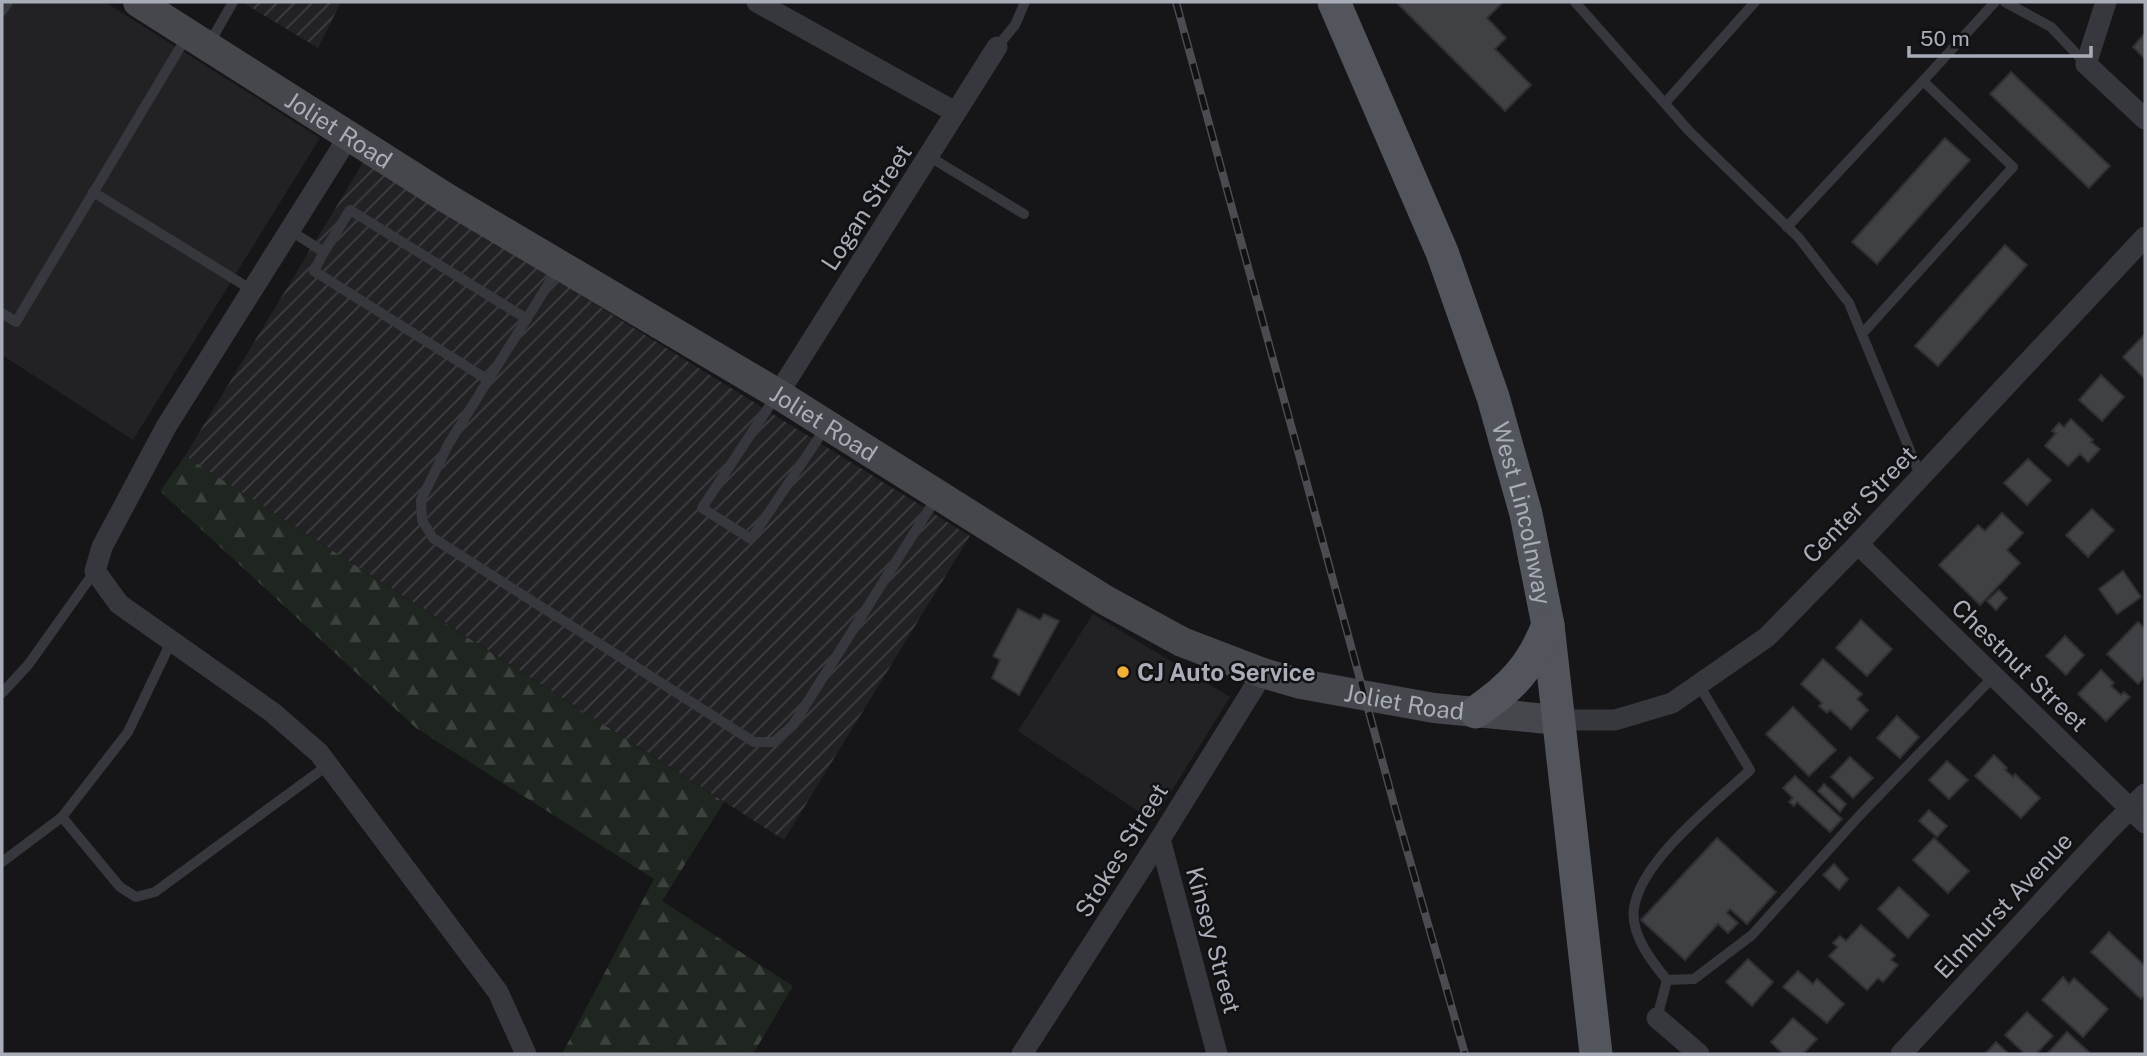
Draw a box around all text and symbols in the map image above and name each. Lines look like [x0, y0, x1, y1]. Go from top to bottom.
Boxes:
scale bar [1909, 14, 2091, 58]
text: 50 m [1920, 26, 1970, 51]
street label: Joliet Road [280, 85, 397, 174]
street label: Logan Street [815, 139, 917, 275]
street label: Joliet Road [766, 379, 883, 467]
street label: West Lincolnway [1487, 418, 1558, 607]
street label: Center Street [1796, 440, 1922, 568]
street label: Chestnut Street [1946, 593, 2094, 737]
place label: CJ Auto Service [1137, 658, 1316, 686]
marker: CJ Auto Service [1115, 664, 1131, 680]
street label: Joliet Road [1342, 678, 1466, 725]
street label: Stokes Street [1069, 778, 1173, 922]
street label: Elmhurst Avenue [1928, 826, 2078, 984]
street label: Kinsey Street [1181, 864, 1247, 1016]

